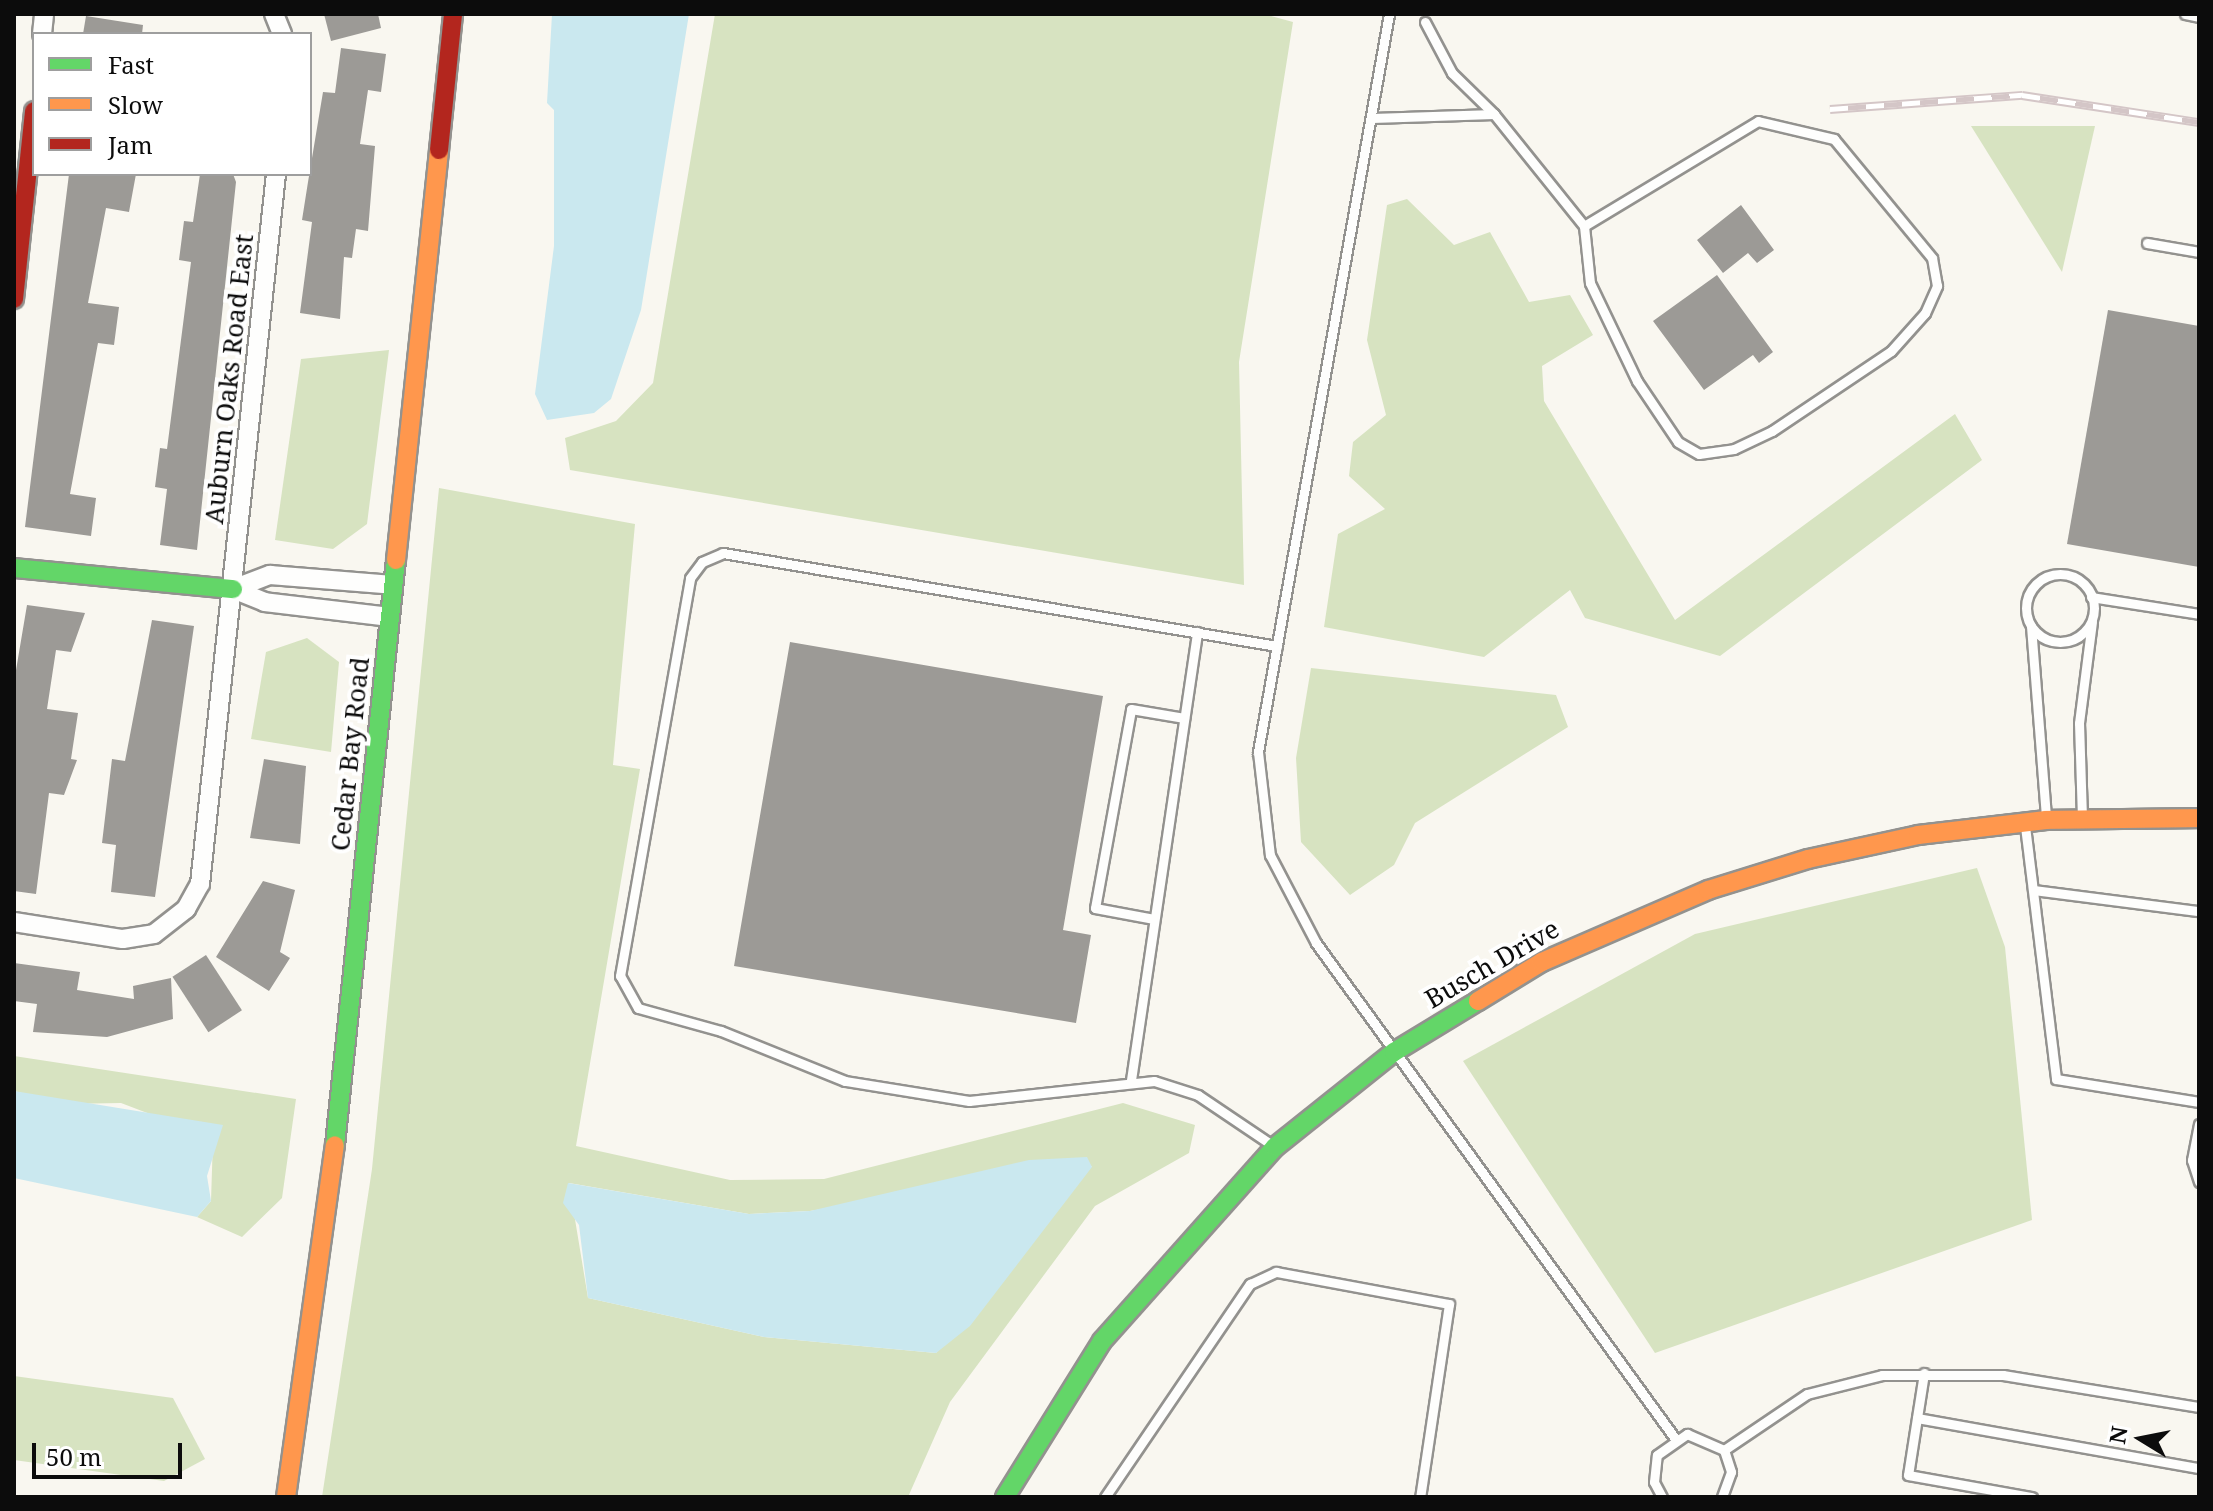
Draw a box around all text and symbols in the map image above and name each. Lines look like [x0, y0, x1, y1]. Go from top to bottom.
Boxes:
legend [32, 32, 312, 176]
text: Fast [108, 48, 154, 81]
text: Slow [108, 88, 163, 121]
text: Jam [108, 128, 153, 161]
street label: Auburn Oaks Road East [198, 233, 260, 525]
street label: Cedar Bay Road [324, 656, 376, 852]
street label: Busch Drive [1419, 913, 1565, 1015]
north arrow [2101, 1399, 2181, 1479]
text: N [2101, 1424, 2134, 1446]
scale bar [36, 1427, 186, 1477]
text: 50 m [46, 1440, 102, 1473]

